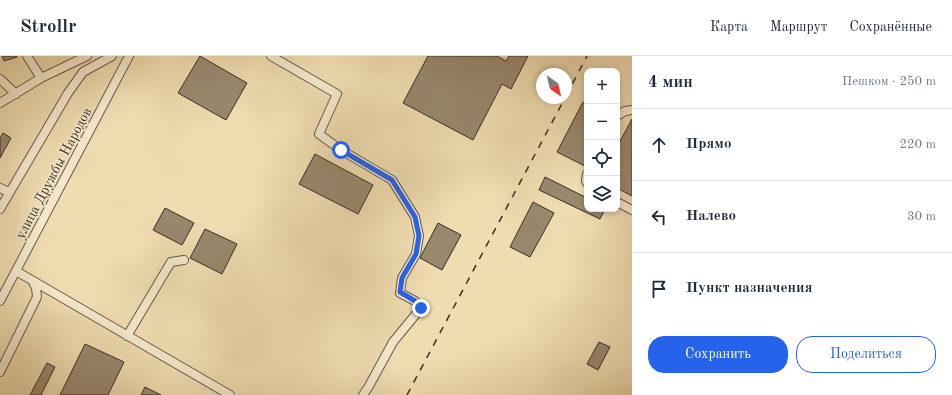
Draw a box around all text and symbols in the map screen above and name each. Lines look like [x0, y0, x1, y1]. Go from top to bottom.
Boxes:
text: Strollr [20, 18, 76, 37]
text: Карта [710, 20, 748, 34]
text: Маршрут [770, 20, 827, 34]
text: Сохранённые [849, 20, 932, 34]
north arrow [536, 68, 572, 104]
map controls [584, 68, 620, 212]
button: + [584, 68, 620, 104]
text: 4 мин [648, 74, 693, 91]
text: Пешком · 250 m [842, 75, 936, 88]
button: − [584, 104, 620, 140]
street label: улица Дружбы Народов [13, 105, 95, 241]
icon: ahead [648, 134, 670, 156]
text: Прямо [686, 137, 732, 152]
text: 220 m [899, 138, 936, 151]
button: locate [584, 140, 620, 176]
route start [332, 141, 350, 159]
button: layers [584, 176, 620, 212]
icon: left [648, 206, 670, 228]
text: Налево [686, 209, 736, 224]
text: 30 m [907, 210, 936, 223]
icon: arrive [648, 278, 670, 300]
text: Пункт назначения [686, 281, 813, 296]
route end [412, 299, 430, 317]
button: Сохранить [648, 336, 788, 373]
button: Поделиться [796, 336, 936, 373]

